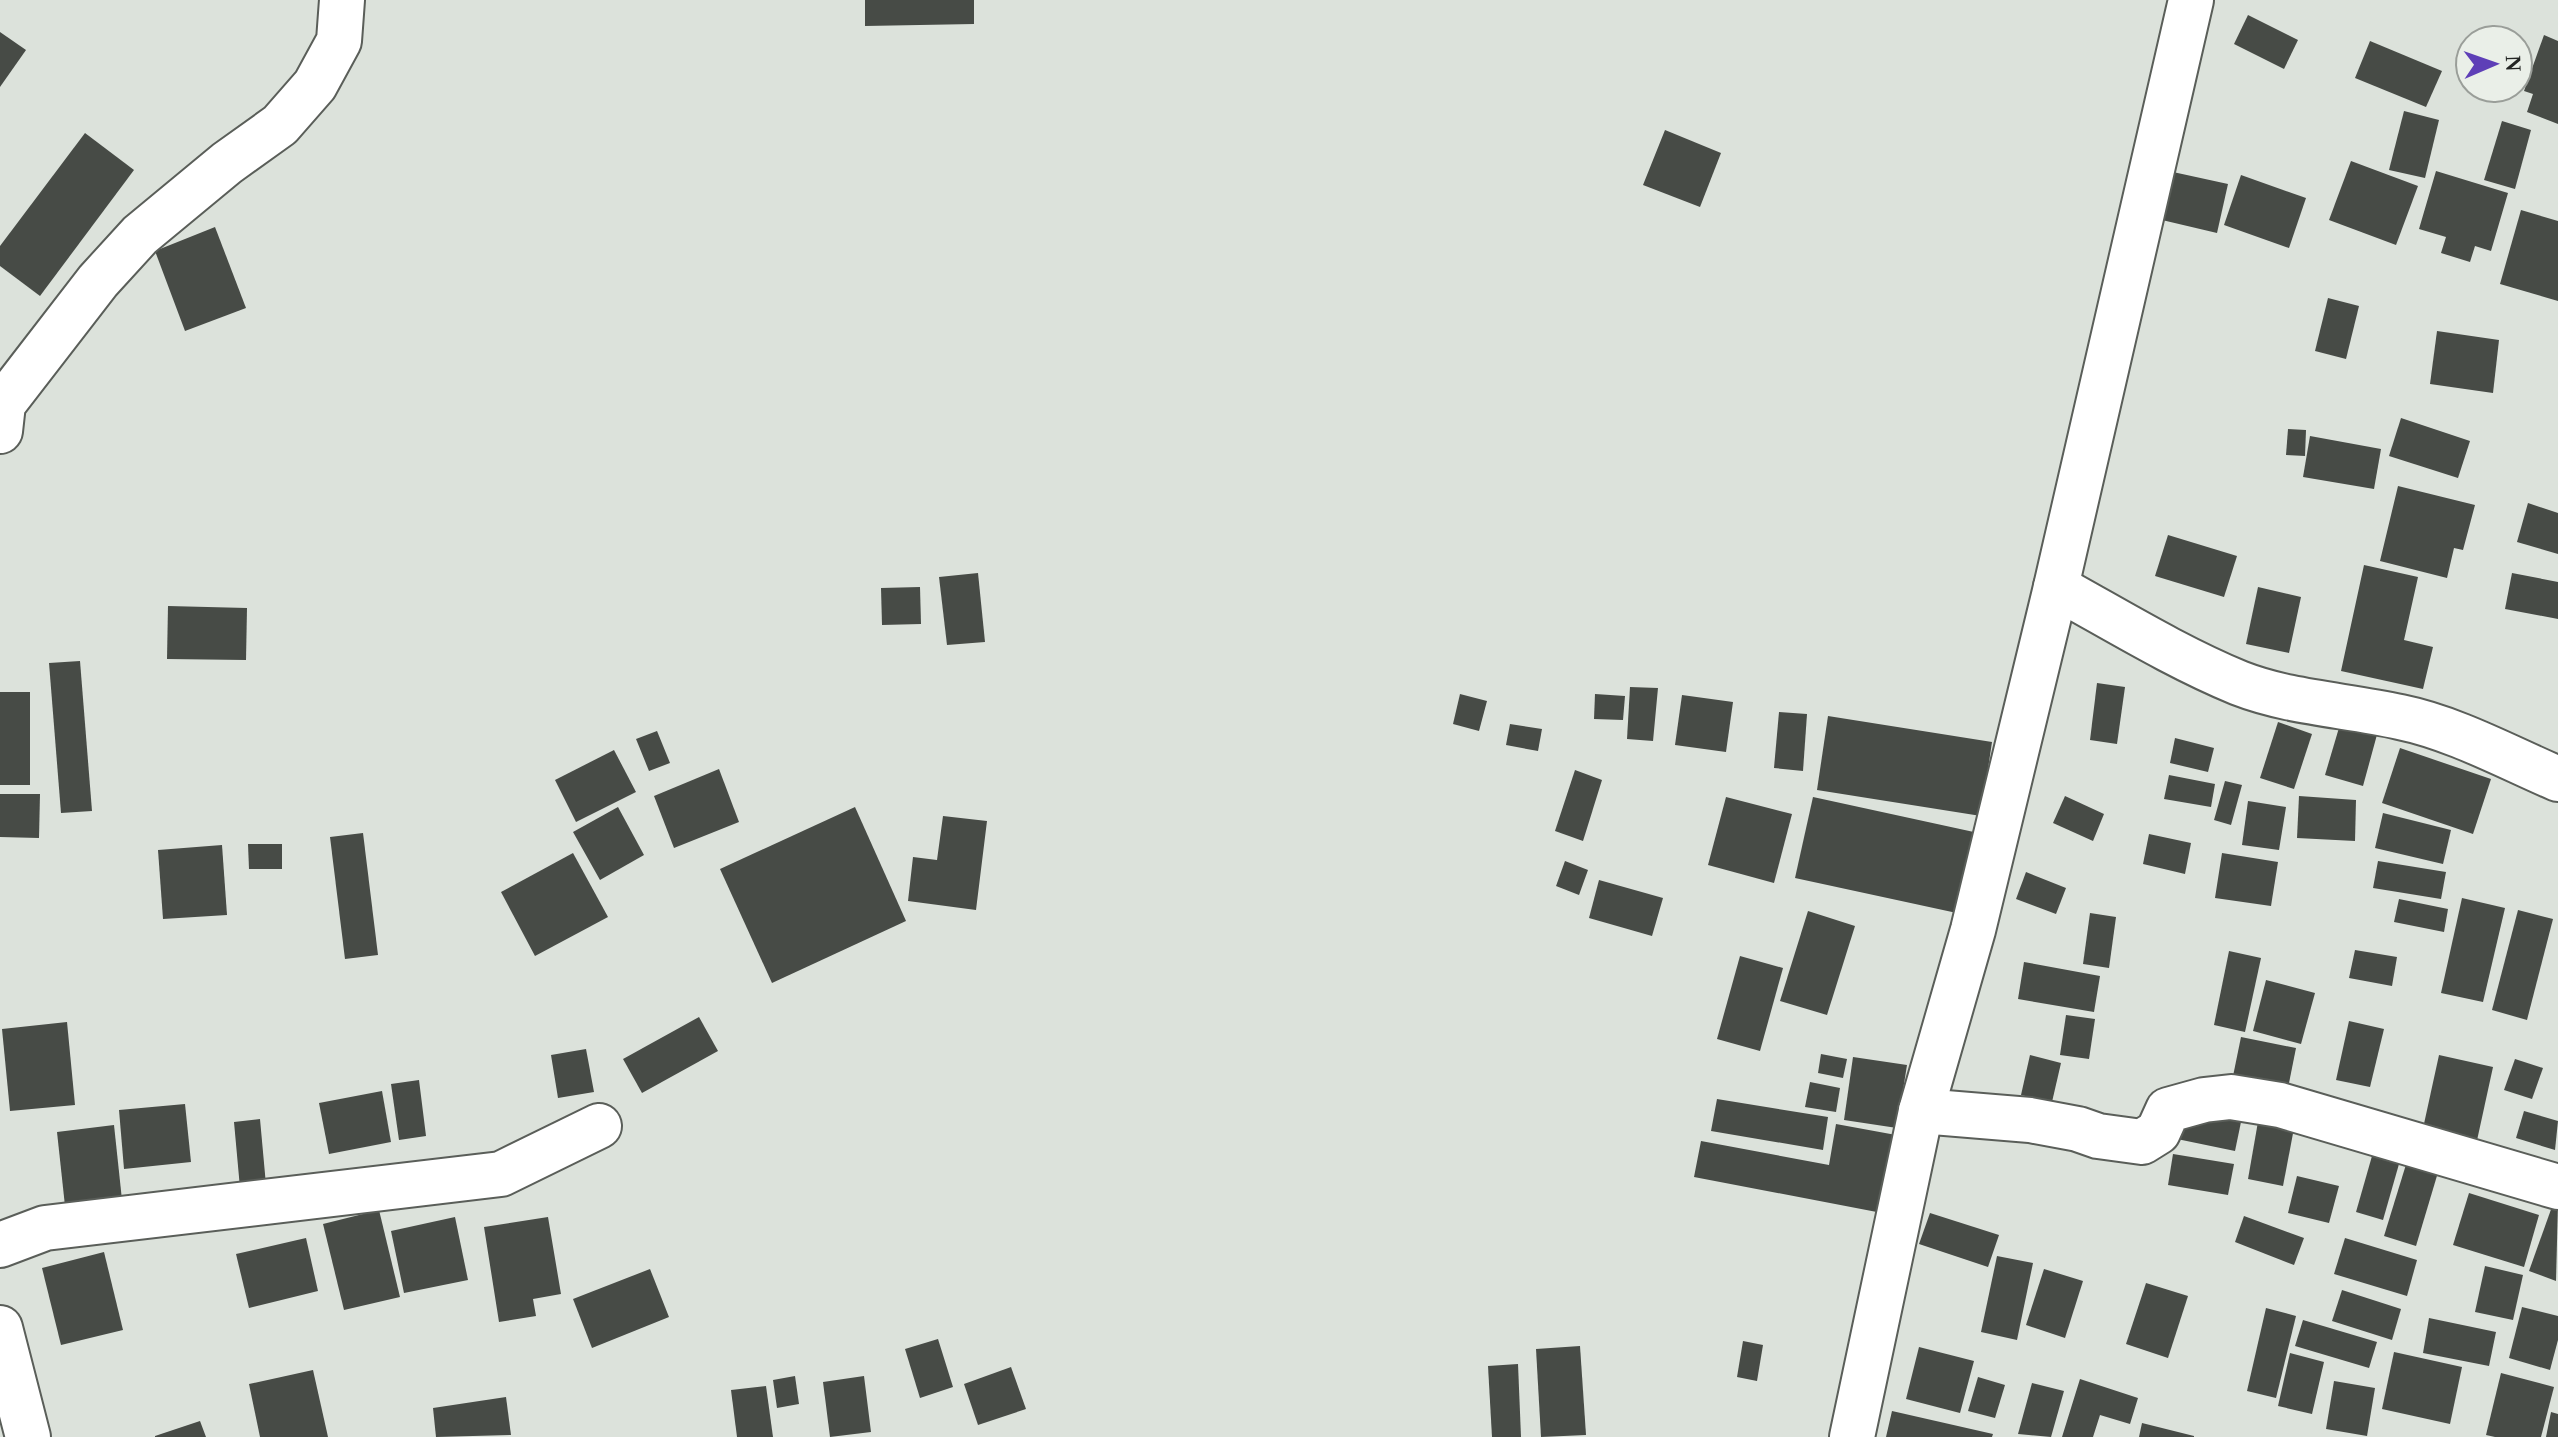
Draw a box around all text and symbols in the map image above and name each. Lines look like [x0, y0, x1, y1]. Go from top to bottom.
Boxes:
north arrow [2454, 24, 2534, 104]
text: N [2501, 55, 2526, 72]

